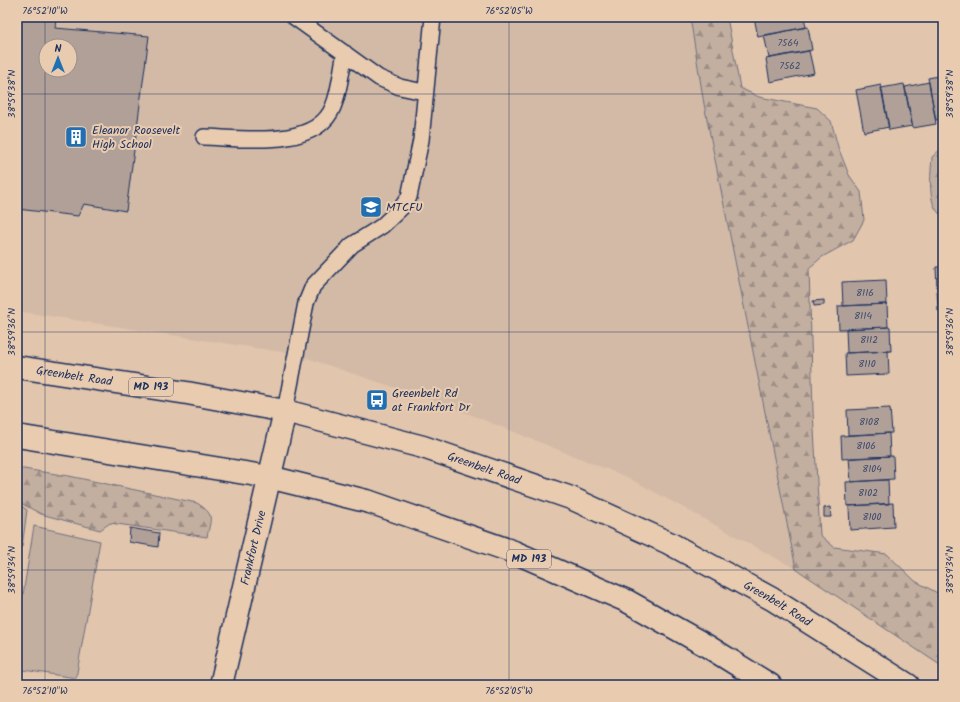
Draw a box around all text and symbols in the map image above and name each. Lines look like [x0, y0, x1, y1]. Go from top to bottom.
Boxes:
text: 76°52'10"W [22, 3, 68, 19]
text: 76°52'05"W [485, 3, 533, 19]
house number: 7564 [777, 35, 799, 51]
north arrow [38, 38, 78, 78]
text: N [55, 40, 62, 58]
house number: 7562 [779, 58, 801, 74]
text: 38°59'38"N [4, 69, 20, 118]
text: 38°59'38"N [942, 69, 958, 118]
place label: Eleanor Roosevelt High School [92, 121, 180, 154]
building icon: Eleanor Roosevelt High School [63, 124, 89, 150]
school or university icon: MTCFU [358, 194, 384, 220]
place label: MTCFU [386, 198, 423, 217]
house number: 8116 [856, 285, 874, 301]
text: 38°59'36"N [4, 308, 20, 356]
house number: 8114 [854, 308, 872, 324]
text: 38°59'36"N [942, 308, 958, 356]
house number: 8112 [860, 332, 878, 348]
house number: 8110 [858, 356, 876, 372]
street label: Greenbelt Road [35, 361, 115, 391]
road number: MD 193 [129, 378, 173, 396]
place label: Greenbelt Rd at Frankfort Dr [392, 384, 471, 417]
bus stop icon: Greenbelt Rd at Frankfort Dr [364, 387, 390, 413]
house number: 8108 [859, 414, 880, 430]
house number: 8106 [856, 438, 876, 454]
street label: Greenbelt Road [445, 447, 525, 490]
house number: 8104 [862, 461, 882, 477]
house number: 8102 [858, 485, 878, 501]
street label: Frankfort Drive [235, 508, 271, 587]
house number: 8100 [862, 509, 882, 525]
text: 38°59'34"N [4, 546, 20, 594]
text: 38°59'34"N [942, 546, 958, 594]
road number: MD 193 [507, 550, 551, 568]
street label: Greenbelt Road [740, 576, 816, 632]
text: 76°52'10"W [22, 683, 68, 699]
text: 76°52'05"W [485, 683, 533, 699]

